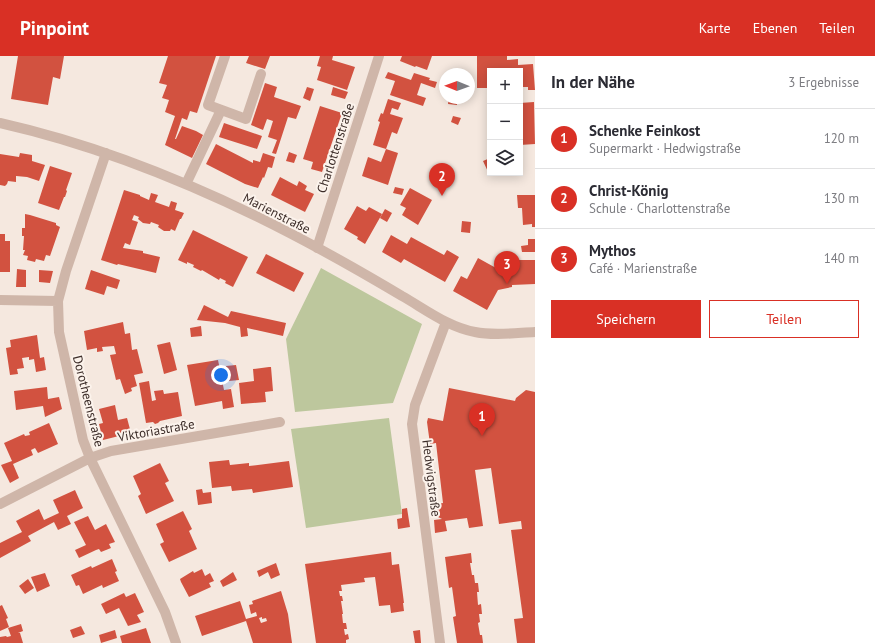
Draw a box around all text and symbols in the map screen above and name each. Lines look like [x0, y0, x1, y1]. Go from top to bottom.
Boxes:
text: Pinpoint [20, 16, 89, 40]
text: Karte [699, 19, 731, 37]
text: Ebenen [753, 19, 797, 37]
text: Teilen [819, 19, 855, 37]
north arrow [439, 68, 475, 104]
map controls [487, 68, 523, 176]
button: + [487, 68, 523, 104]
text: In der Nähe [551, 71, 635, 93]
text: 3 Ergebnisse [788, 74, 859, 91]
street label: Charlottenstraße [313, 101, 358, 195]
button: − [487, 104, 523, 140]
text: Schenke Feinkost [589, 121, 700, 140]
text: 1 [560, 130, 568, 147]
text: 120 m [824, 130, 859, 147]
button: layers [487, 140, 523, 176]
text: Supermarkt · Hedwigstraße [589, 140, 741, 157]
pin: 2 [429, 163, 455, 196]
text: Christ-König [589, 181, 668, 200]
street label: Marienstraße [240, 189, 313, 238]
text: 2 [560, 190, 568, 207]
text: 130 m [824, 190, 859, 207]
text: Schule · Charlottenstraße [589, 200, 730, 217]
text: Mythos [589, 241, 636, 260]
text: 3 [560, 250, 568, 267]
text: 140 m [824, 250, 859, 267]
pin: 3 [494, 251, 520, 284]
text: Café · Marienstraße [589, 260, 697, 277]
button: Speichern [551, 300, 701, 338]
button: Teilen [709, 300, 859, 338]
street label: Dorotheenstraße [69, 354, 108, 449]
your location [211, 365, 231, 385]
pin: 1 [469, 403, 495, 436]
street label: Viktoriastraße [115, 415, 196, 446]
street label: Hedwigstraße [418, 439, 445, 518]

